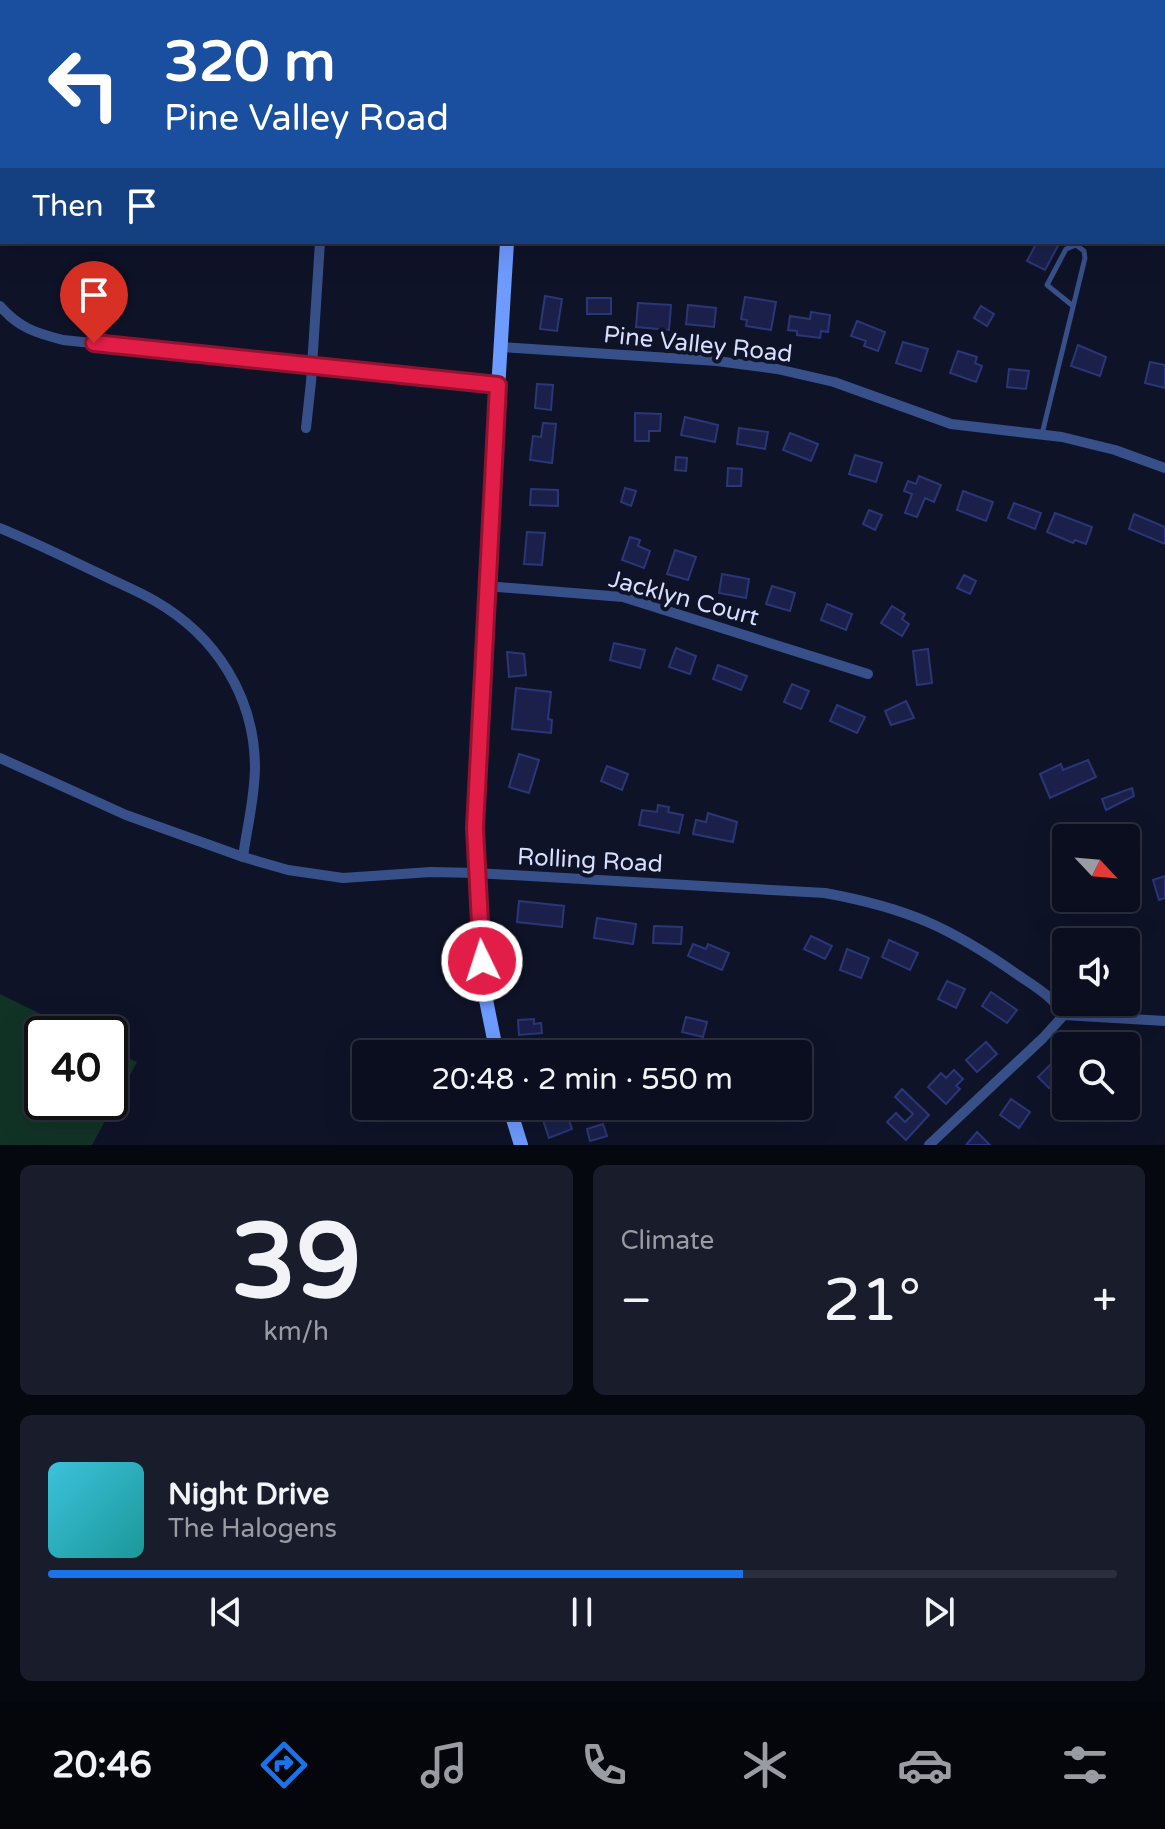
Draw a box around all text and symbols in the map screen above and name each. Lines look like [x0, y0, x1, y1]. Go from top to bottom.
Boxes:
text: 320 m [164, 29, 335, 96]
icon: left [32, 32, 136, 136]
text: Pine Valley Road [164, 97, 449, 140]
icon: arrive [120, 184, 164, 228]
text: Then [32, 188, 104, 225]
pin [60, 261, 128, 343]
icon: arrive [72, 273, 116, 317]
street label: Pine Valley Road [602, 320, 794, 369]
street label: Jacklyn Court [606, 565, 762, 632]
north arrow [1052, 824, 1140, 912]
map controls [1052, 824, 1140, 1120]
street label: Rolling Road [516, 842, 664, 879]
position arrow [440, 919, 524, 1003]
button: sound [1052, 928, 1140, 1016]
speed limit sign: 40 [24, 1016, 128, 1120]
button: search [1052, 1032, 1140, 1120]
text: 20:48 · 2 min · 550 m [431, 1061, 733, 1098]
text: 39 [231, 1201, 362, 1326]
text: Climate [621, 1225, 714, 1256]
text: 21° [823, 1265, 921, 1337]
text: − [621, 1275, 652, 1328]
text: + [1092, 1275, 1117, 1328]
text: km/h [264, 1316, 329, 1347]
text: Night Drive [168, 1476, 329, 1513]
text: The Halogens [168, 1513, 337, 1544]
icon: previous [204, 1590, 248, 1634]
icon: pause [560, 1590, 604, 1634]
icon: next [917, 1590, 961, 1634]
icon: directions [256, 1737, 312, 1793]
icon: music [416, 1737, 472, 1793]
icon: phone [576, 1737, 632, 1793]
icon: climate [737, 1737, 793, 1793]
icon: car [897, 1737, 953, 1793]
icon: filters [1057, 1737, 1113, 1793]
text: 20:46 [52, 1744, 152, 1787]

